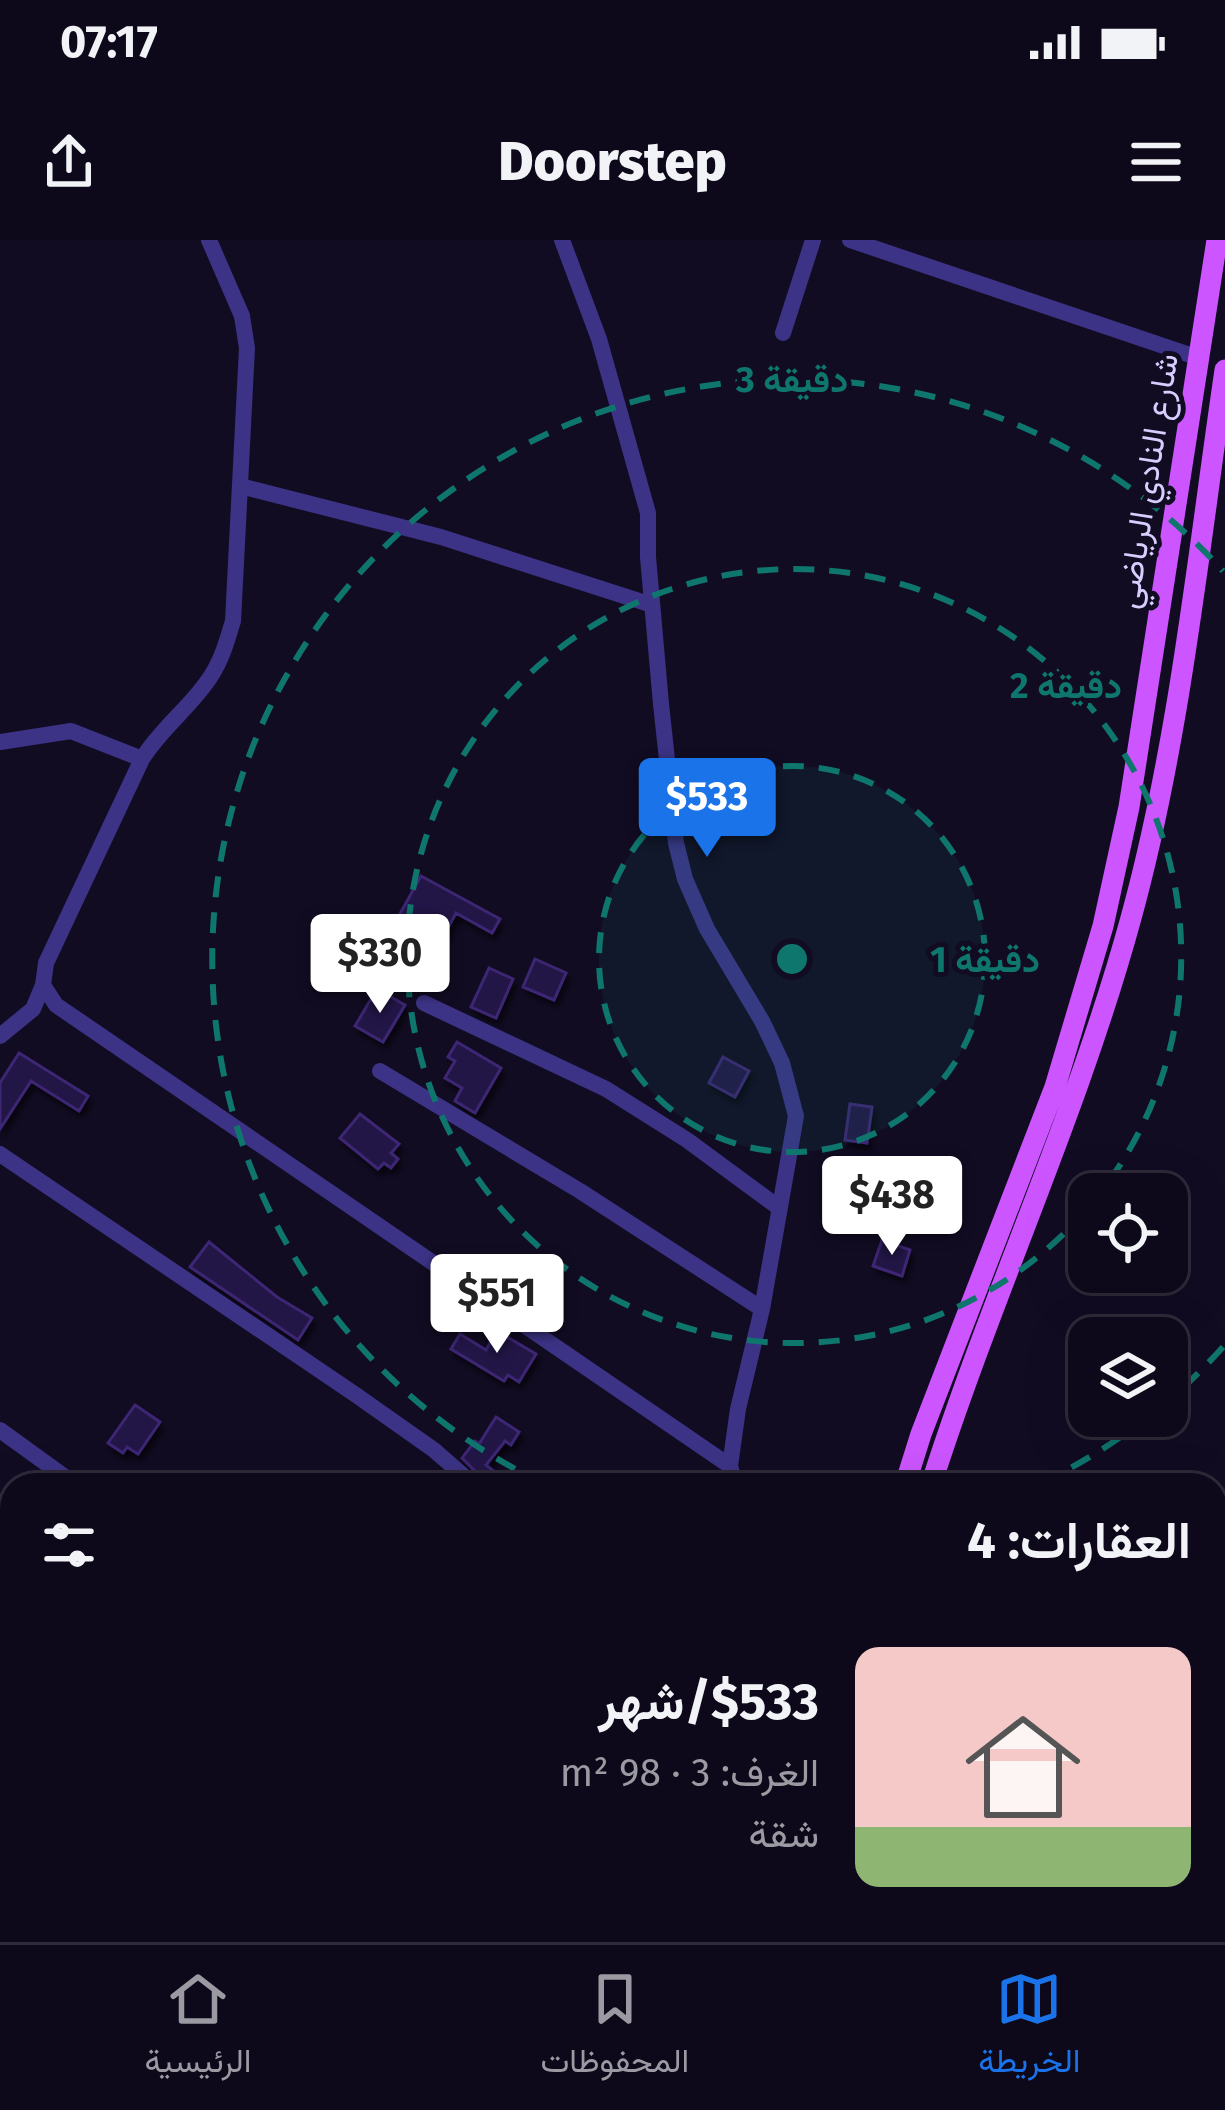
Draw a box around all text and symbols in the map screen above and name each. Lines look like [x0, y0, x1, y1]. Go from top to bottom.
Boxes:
text: 07:17 [60, 15, 158, 69]
icon: share [36, 129, 102, 195]
icon: menu [1123, 129, 1189, 195]
text: Doorstep [498, 130, 727, 194]
street label: شارع النادي الرياضي [1107, 351, 1193, 612]
text: 3 دقيقة [735, 358, 848, 402]
text: 2 دقيقة [1010, 664, 1122, 708]
pin: $533 [636, 758, 778, 860]
text: $533 [666, 774, 748, 820]
pin: $330 [309, 914, 451, 1016]
text: $330 [338, 930, 422, 976]
centre of rings [771, 938, 813, 980]
text: 1 دقيقة [930, 938, 1040, 982]
pin: $438 [821, 1156, 963, 1258]
text: $438 [849, 1172, 935, 1218]
map controls [1068, 1173, 1188, 1437]
button: locate [1068, 1173, 1188, 1293]
pin: $551 [426, 1254, 568, 1356]
text: $551 [458, 1270, 536, 1316]
button: layers [1068, 1317, 1188, 1437]
text: العقارات: 4 [967, 1510, 1191, 1572]
icon: filters [36, 1512, 102, 1578]
text: $533/شهر [598, 1671, 819, 1733]
icon: home [951, 1695, 1095, 1839]
text: الغرف: 3 · 98 m² [560, 1750, 819, 1796]
text: شقة [749, 1811, 819, 1857]
tab: الرئيسية [145, 1966, 251, 2090]
tab: المحفوظات [540, 1966, 689, 2090]
tab: الخريطة [978, 1966, 1080, 2090]

